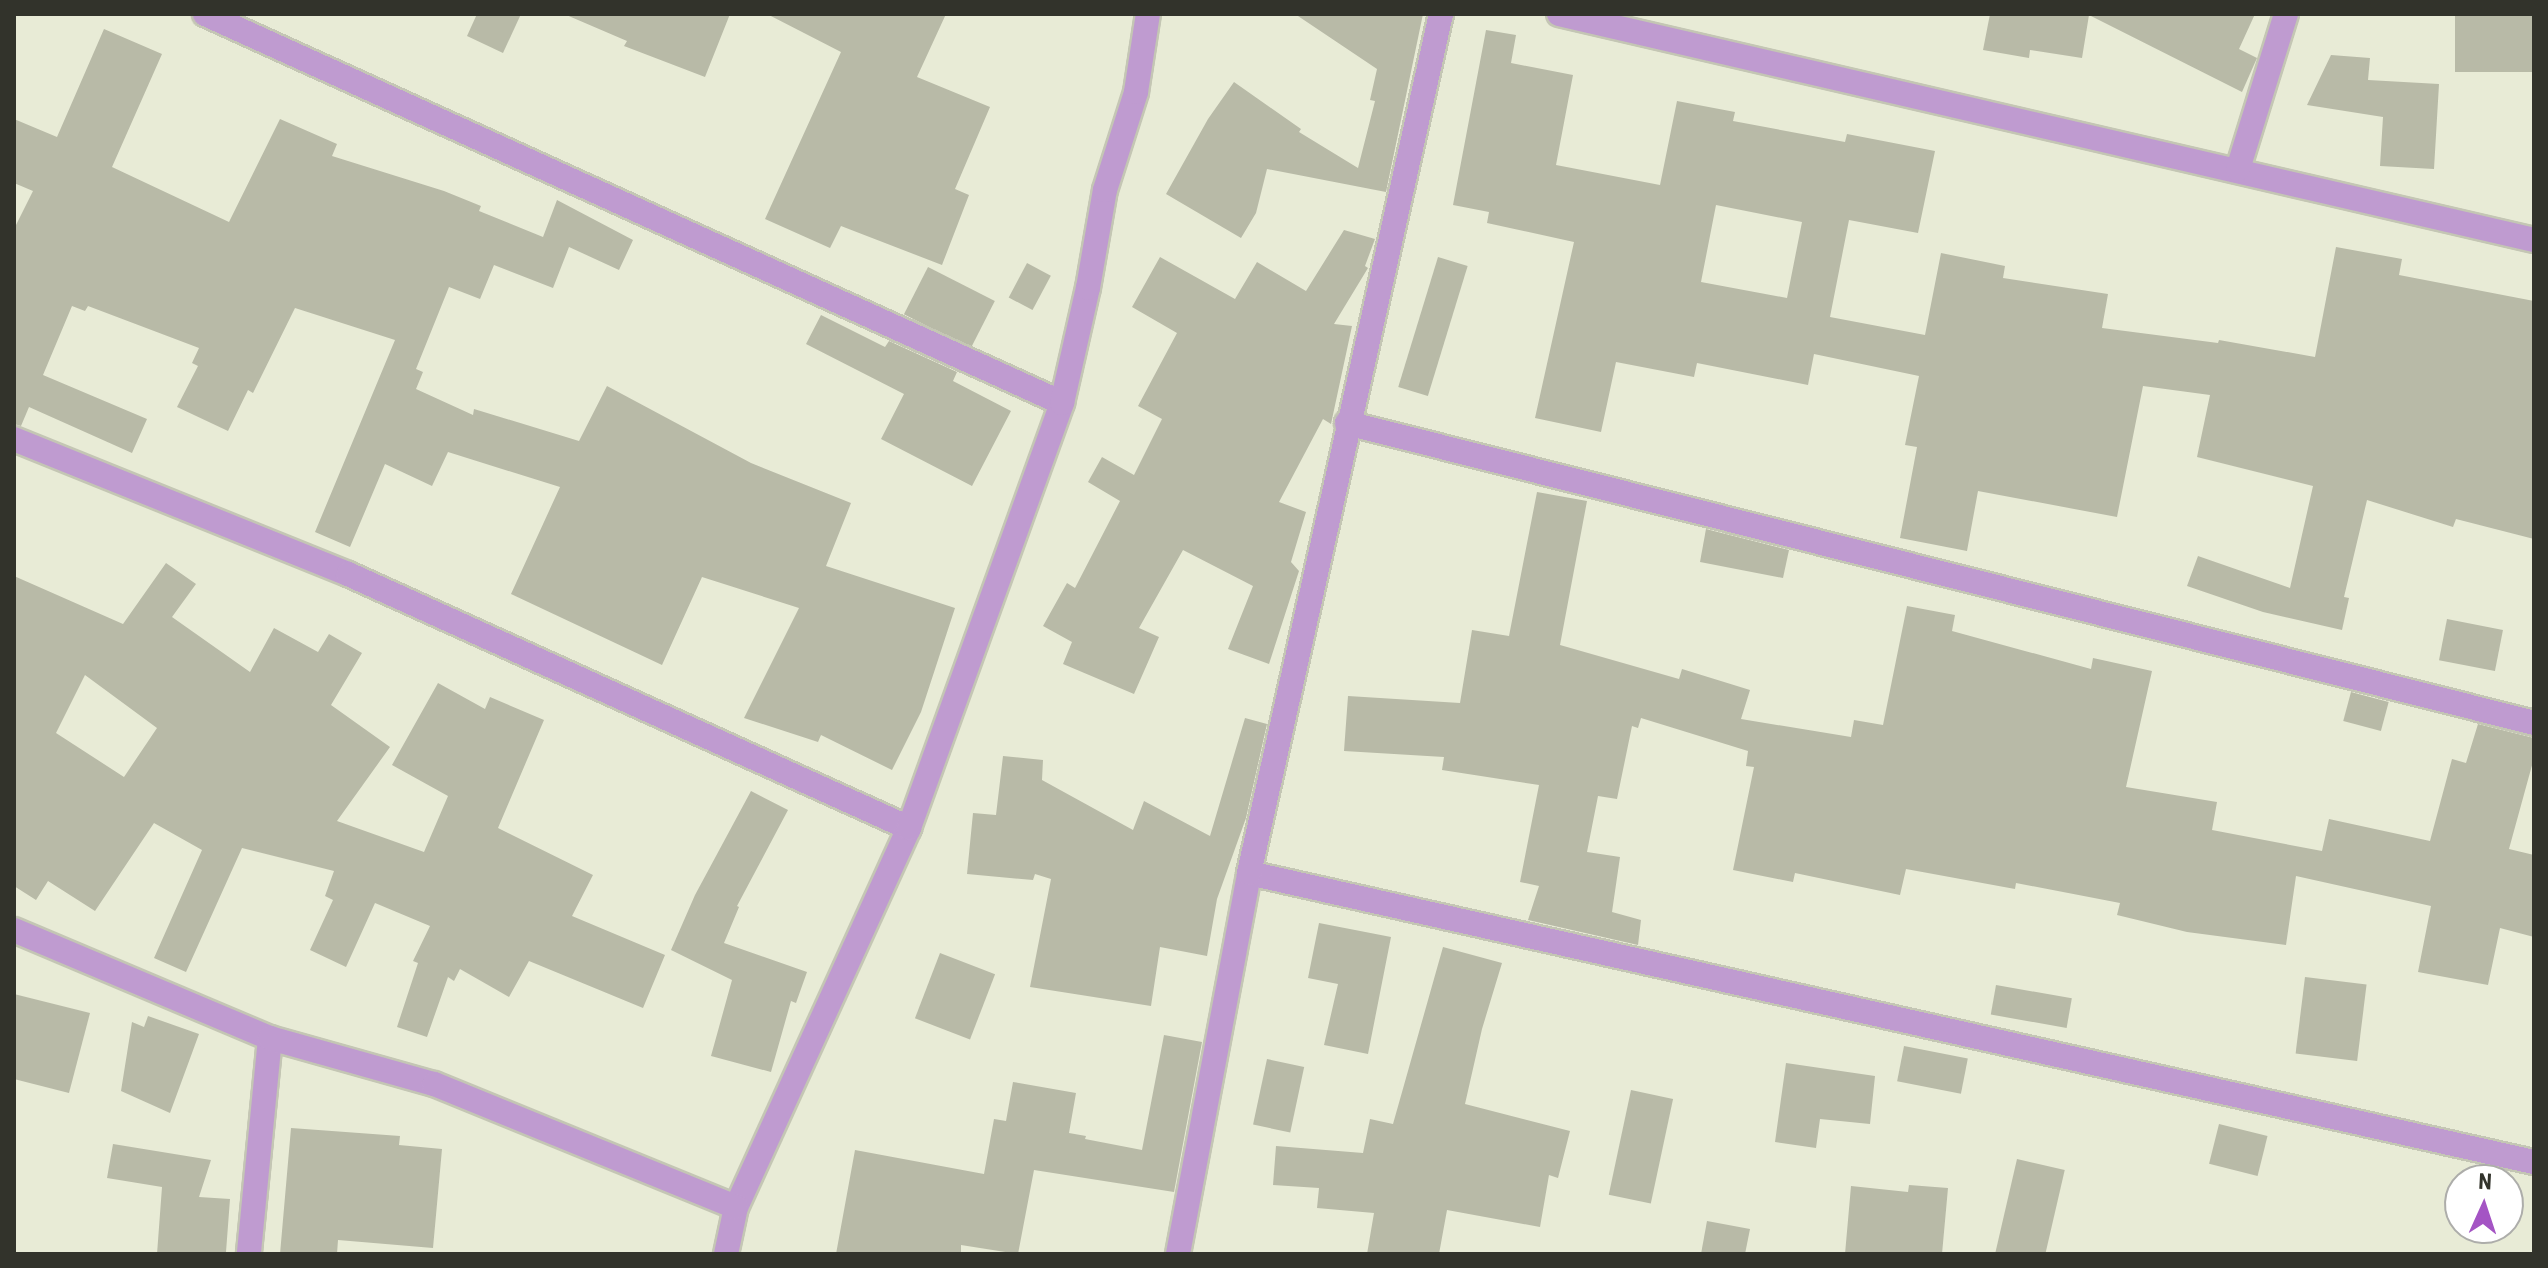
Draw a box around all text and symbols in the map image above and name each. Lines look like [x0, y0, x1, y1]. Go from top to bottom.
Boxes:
north arrow [2444, 1164, 2524, 1244]
text: N [2478, 1169, 2493, 1194]

